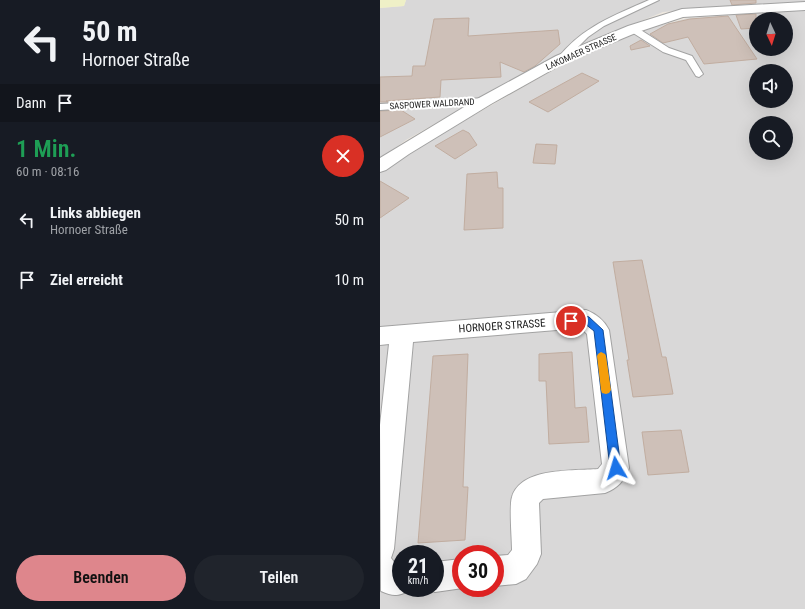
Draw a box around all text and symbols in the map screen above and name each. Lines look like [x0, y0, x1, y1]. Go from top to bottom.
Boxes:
north arrow [749, 12, 793, 56]
map controls [749, 12, 793, 160]
text: 50 m [82, 15, 138, 48]
icon: left [16, 16, 68, 68]
street label: LAKOMAER STRASSE [544, 32, 618, 72]
text: Hornoer Straße [82, 49, 190, 70]
button: sound [749, 64, 793, 108]
icon: arrive [54, 92, 76, 114]
text: Dann [16, 94, 46, 112]
street label: SASPOWER WALDRAND [389, 97, 475, 111]
button: search [749, 116, 793, 160]
text: 1 Min. [16, 135, 76, 163]
button: close [322, 135, 364, 177]
text: 60 m · 08:16 [16, 164, 79, 179]
text: Links abbiegen [50, 204, 141, 222]
icon: left [16, 209, 38, 231]
text: 50 m [334, 211, 364, 229]
text: Hornoer Straße [50, 222, 128, 237]
icon: arrive [16, 269, 38, 291]
text: Ziel erreicht [50, 271, 123, 289]
text: 10 m [334, 271, 364, 289]
pin [554, 304, 588, 338]
icon: arrive [560, 310, 582, 332]
street label: HORNOER STRASSE [458, 316, 546, 336]
position arrow [595, 447, 637, 489]
speed limit sign: 30 [452, 545, 504, 597]
text: 21 [408, 554, 428, 578]
button: Beenden [16, 555, 186, 601]
button: Teilen [194, 555, 364, 601]
text: km/h [408, 575, 428, 586]

